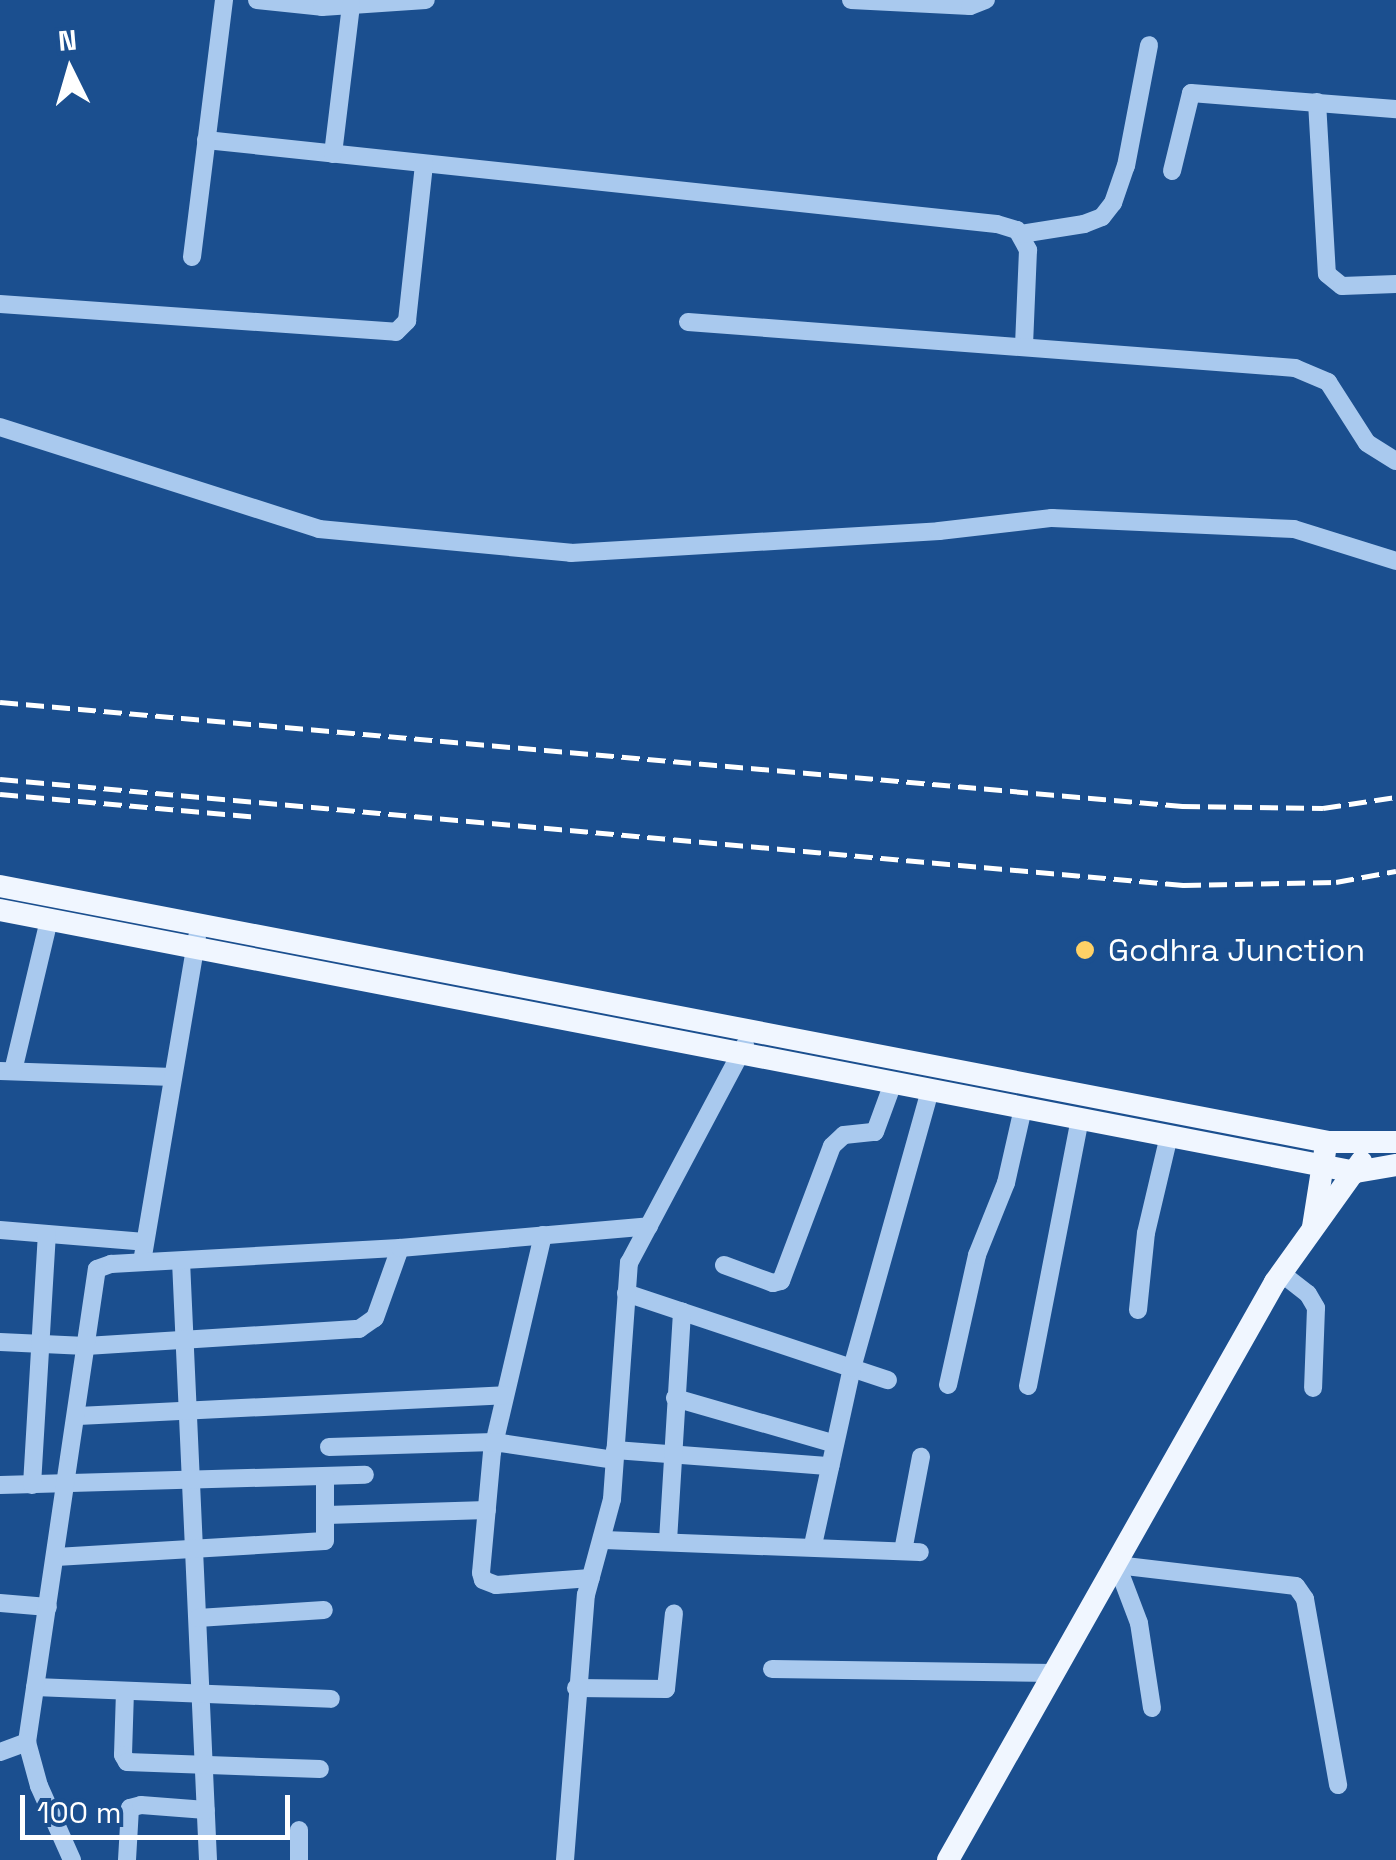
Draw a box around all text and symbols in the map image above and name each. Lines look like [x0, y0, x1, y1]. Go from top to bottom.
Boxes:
north arrow [20, 20, 120, 120]
text: N [56, 21, 78, 59]
place label: Godhra Junction [1108, 931, 1365, 969]
marker: Godhra Junction [1072, 937, 1098, 963]
scale bar [25, 1775, 295, 1837]
text: 100 m [37, 1793, 122, 1832]

